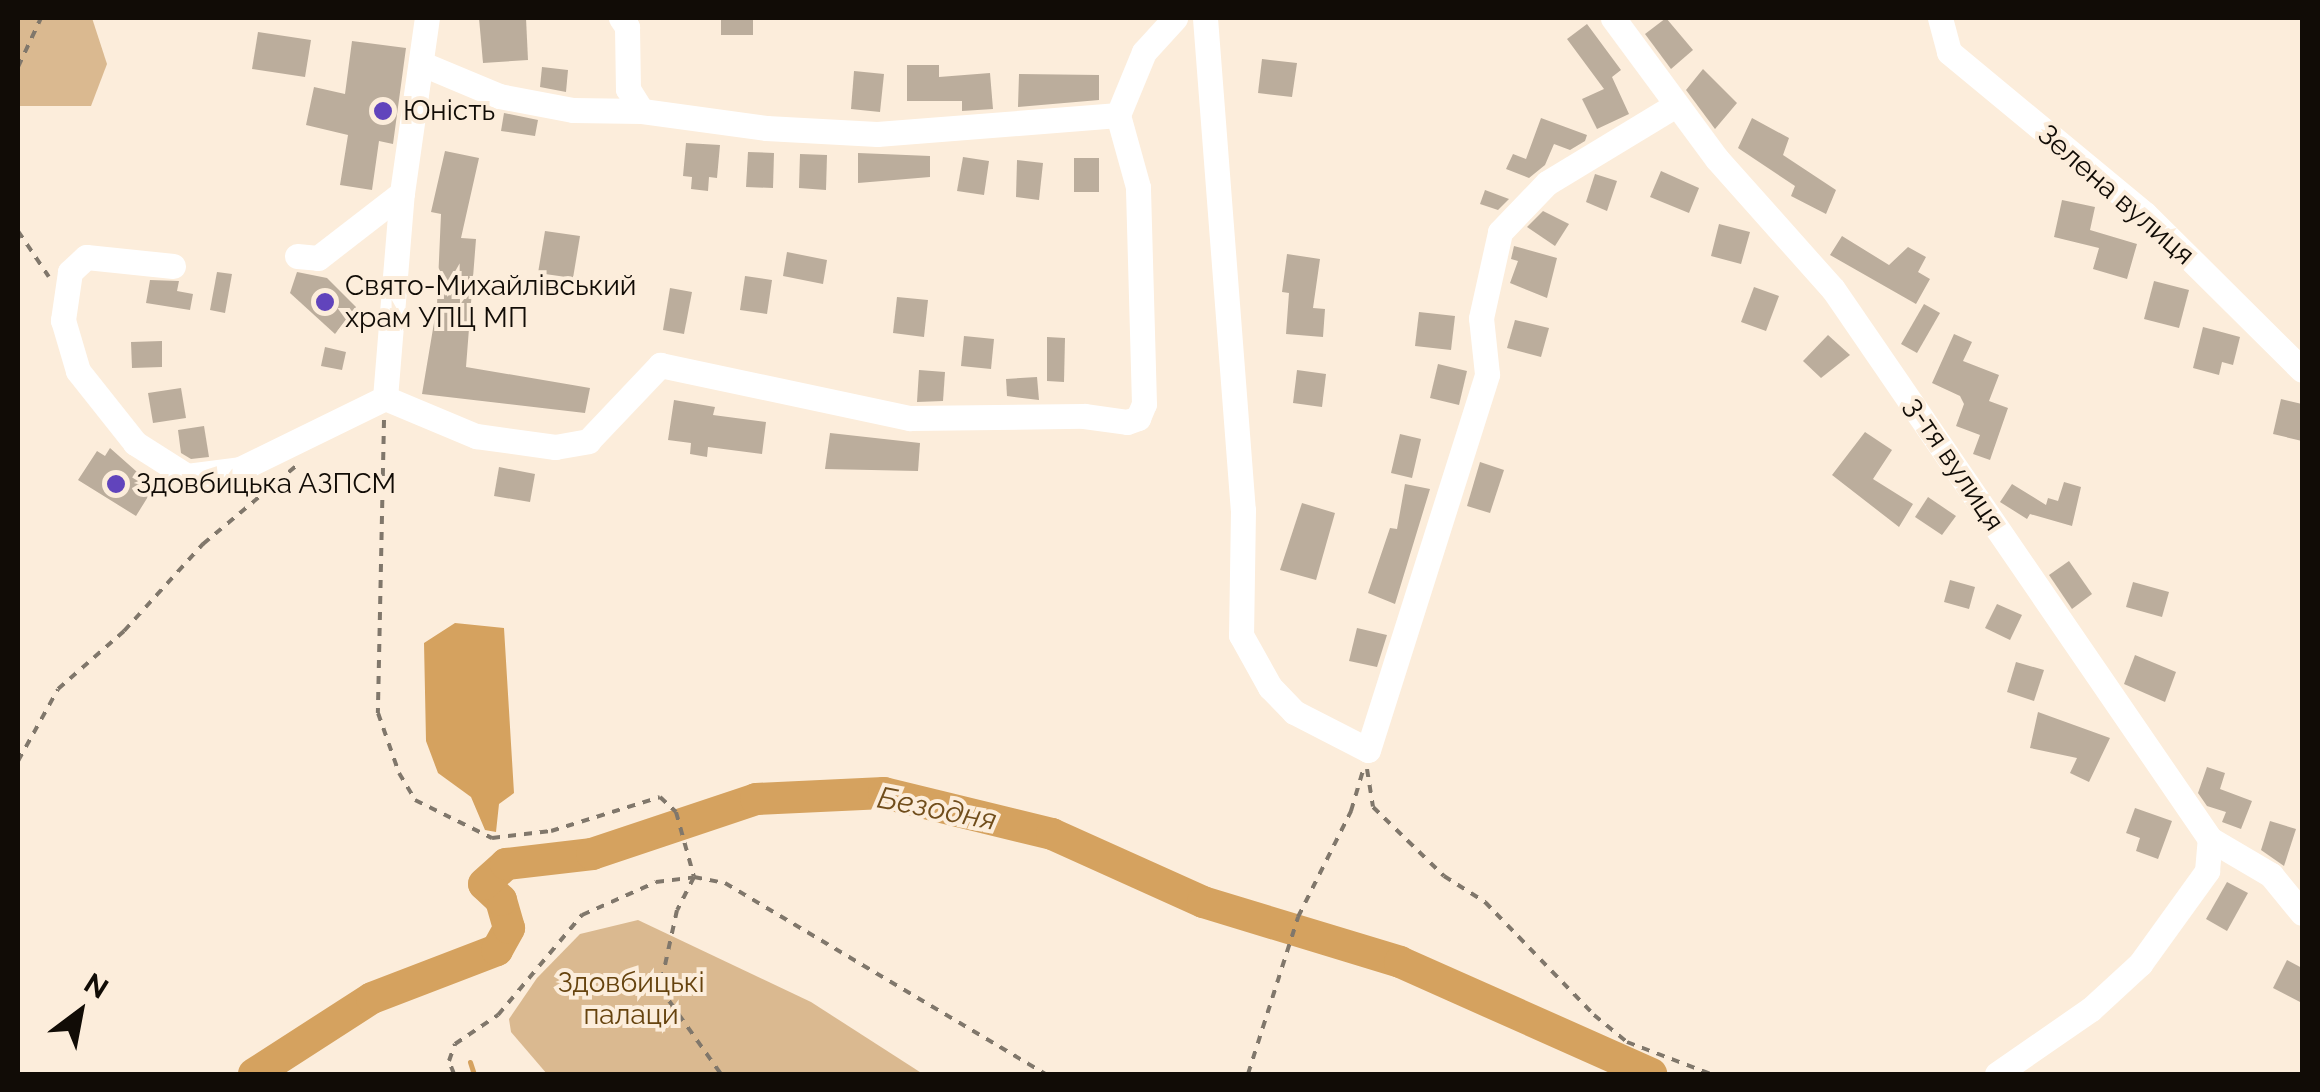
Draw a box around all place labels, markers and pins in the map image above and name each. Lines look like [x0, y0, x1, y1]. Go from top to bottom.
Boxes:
place label: Юність [403, 94, 495, 128]
marker: Юність [372, 100, 394, 122]
place label: Свято-Михайлівський храм УПЦ МП [345, 269, 636, 335]
marker: Свято-Михайлівський храм УПЦ МП [314, 291, 336, 313]
place label: Здовбицька АЗПСМ [136, 467, 397, 501]
marker: Здовбицька АЗПСМ [105, 473, 127, 495]

